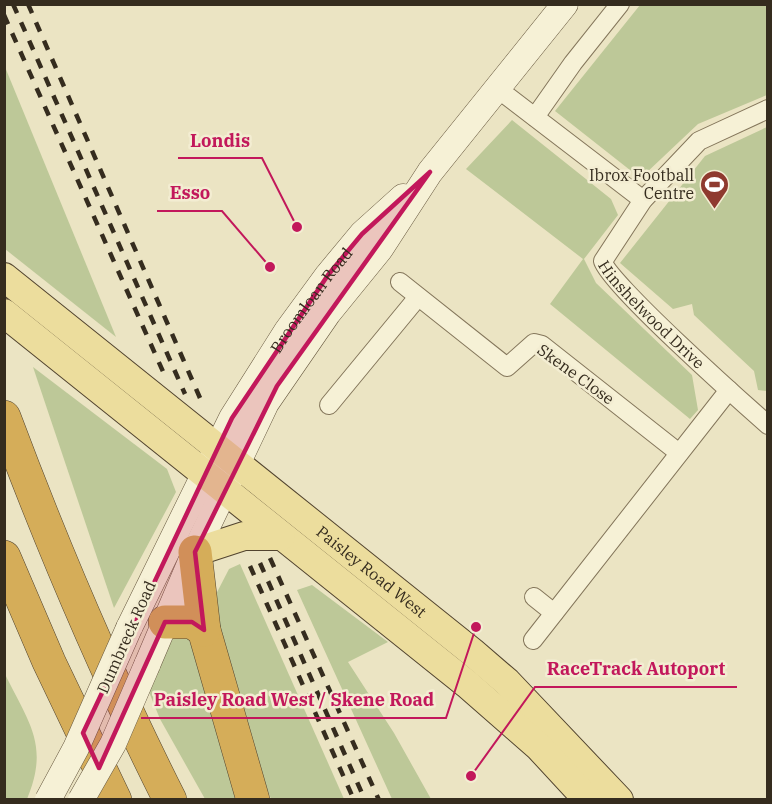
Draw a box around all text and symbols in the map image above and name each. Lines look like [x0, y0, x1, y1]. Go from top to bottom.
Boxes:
callout: Londis [178, 122, 262, 158]
text: Londis [190, 129, 250, 152]
place label: Ibrox Football Centre [589, 165, 694, 203]
sports icon: Ibrox Football Centre [699, 168, 731, 210]
callout: Esso [157, 175, 222, 211]
text: Esso [170, 181, 210, 204]
street label: Broomloan Road [266, 243, 357, 357]
street label: Hinshelwood Drive [594, 257, 709, 373]
street label: Skene Close [534, 339, 618, 409]
street label: Paisley Road West [312, 521, 431, 622]
street label: Dumbreck Road [92, 577, 160, 696]
callout: RaceTrack Autoport [535, 651, 737, 687]
text: RaceTrack Autoport [547, 657, 725, 680]
callout: Paisley Road West / Skene Road [141, 682, 446, 718]
text: Paisley Road West / Skene Road [154, 688, 434, 711]

